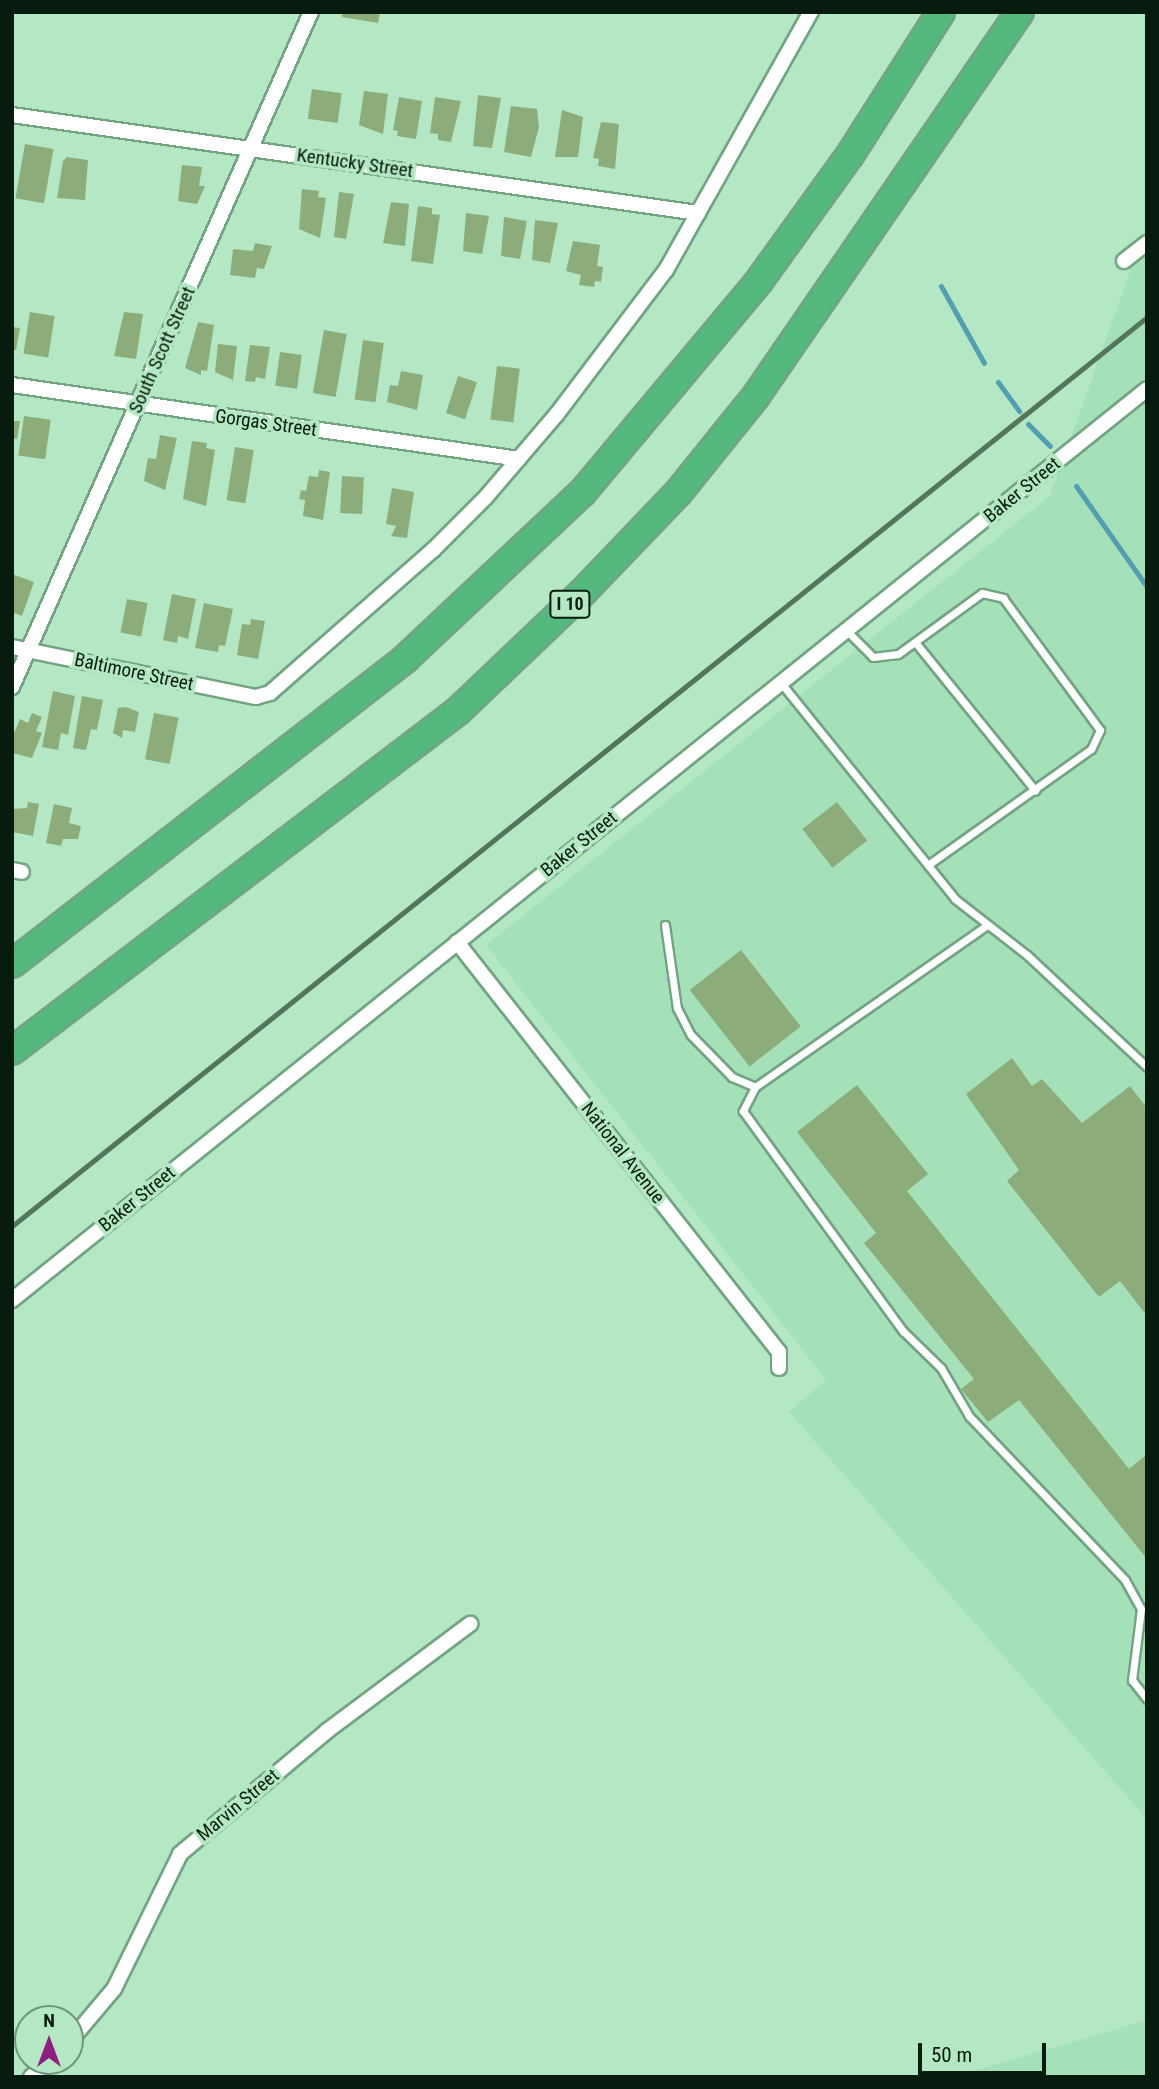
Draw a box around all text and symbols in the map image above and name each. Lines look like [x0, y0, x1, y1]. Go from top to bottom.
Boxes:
street label: Kentucky Street [295, 144, 415, 182]
street label: South Scott Street [124, 283, 200, 417]
street label: Gorgas Street [214, 405, 318, 441]
street label: Baker Street [979, 452, 1065, 528]
road number: I 10 [549, 590, 591, 618]
street label: Baltimore Street [72, 648, 196, 696]
street label: Baker Street [536, 806, 622, 882]
street label: National Avenue [576, 1098, 670, 1208]
street label: Baker Street [94, 1161, 180, 1237]
street label: Marvin Street [192, 1764, 284, 1846]
north arrow [14, 2005, 84, 2075]
text: N [43, 2009, 55, 2032]
scale bar [921, 2030, 1049, 2074]
text: 50 m [931, 2043, 972, 2067]

